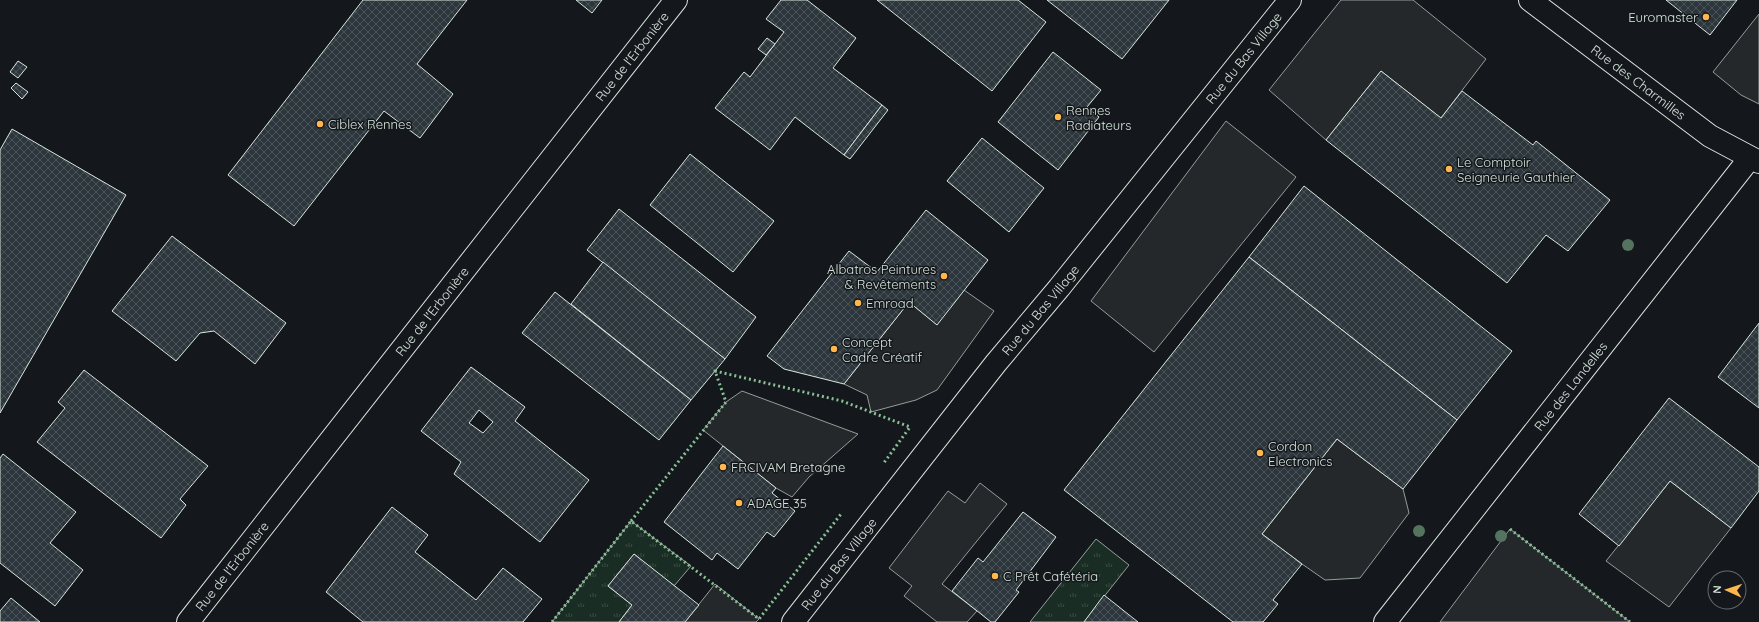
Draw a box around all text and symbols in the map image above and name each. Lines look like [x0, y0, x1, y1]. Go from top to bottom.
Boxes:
street label: Rue de l'Erbonière [592, 8, 672, 104]
street label: Rue du Bas Village [1202, 9, 1285, 107]
place label: Euromaster [1628, 9, 1698, 25]
marker: Euromaster [1701, 12, 1711, 22]
street label: Rue des Charmilles [1588, 41, 1689, 123]
place label: Rennes Radiateurs [1066, 102, 1131, 133]
marker: Rennes Radiateurs [1053, 112, 1063, 122]
place label: Ciblex Rennes [328, 116, 412, 132]
marker: Ciblex Rennes [315, 119, 325, 129]
place label: Le Comptoir Seigneurie Gauthier [1457, 154, 1575, 185]
marker: Le Comptoir Seigneurie Gauthier [1444, 164, 1454, 174]
place label: Albatros Peintures & Revêtements [827, 261, 936, 292]
street label: Rue du Bas Village [998, 262, 1082, 358]
street label: Rue de l'Erbonière [392, 263, 472, 359]
marker: Albatros Peintures & Revêtements [939, 271, 949, 281]
place label: Emroad [866, 295, 914, 311]
marker: Emroad [853, 298, 863, 308]
place label: Concept Cadre Créatif [842, 334, 923, 365]
street label: Rue des Landelles [1531, 339, 1610, 434]
marker: Concept Cadre Créatif [829, 344, 839, 354]
place label: Cordon Electronics [1268, 438, 1332, 469]
marker: Cordon Electronics [1255, 448, 1265, 458]
place label: FRCIVAM Bretagne [731, 459, 845, 475]
marker: FRCIVAM Bretagne [718, 462, 728, 472]
place label: ADAGE 35 [747, 495, 807, 511]
marker: ADAGE 35 [734, 498, 744, 508]
street label: Rue du Bas Village [798, 515, 880, 613]
street label: Rue de l'Erbonière [192, 518, 272, 614]
place label: C Prêt Cafétéria [1003, 568, 1098, 584]
north arrow [1707, 570, 1747, 610]
marker: C Prêt Cafétéria [990, 571, 1000, 581]
text: N [1710, 585, 1724, 594]

